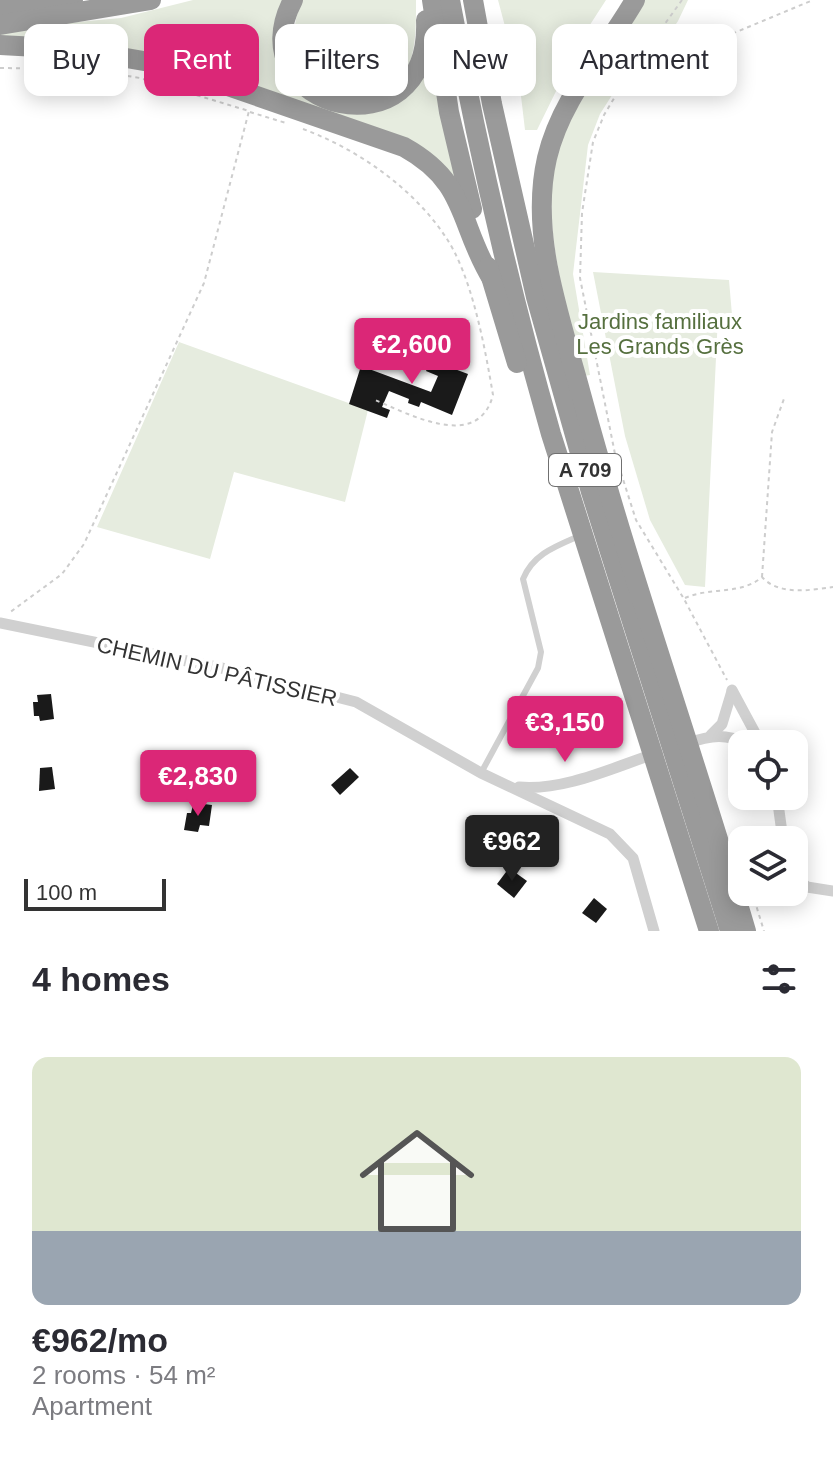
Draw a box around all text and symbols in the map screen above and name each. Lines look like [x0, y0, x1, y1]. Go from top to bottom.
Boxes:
chip: Buy [24, 24, 128, 96]
chip: Rent [144, 24, 259, 96]
chip: Filters [275, 24, 408, 96]
chip: New [424, 24, 536, 96]
chip: Apartment [552, 24, 737, 96]
park label: Jardins familiaux Les Grands Grès [576, 309, 744, 359]
pin: €2,600 [347, 318, 477, 386]
text: €2,600 [372, 329, 452, 359]
road number: A 709 [549, 454, 621, 486]
street label: CHEMIN DU PÂTISSIER [94, 632, 339, 711]
pin: €3,150 [500, 696, 630, 764]
text: €3,150 [525, 707, 605, 737]
map controls [728, 730, 808, 906]
button: locate [728, 730, 808, 810]
pin: €2,830 [133, 750, 263, 818]
text: €2,830 [158, 761, 238, 791]
pin: €962 [465, 815, 559, 883]
text: €962 [483, 826, 541, 856]
button: layers [728, 826, 808, 906]
scale bar [24, 875, 166, 911]
text: 100 m [36, 880, 97, 905]
icon: filters [757, 957, 801, 1001]
text: 4 homes [32, 960, 170, 998]
icon: home [345, 1109, 489, 1253]
text: €962/mo [32, 1321, 168, 1359]
text: 2 rooms · 54 m² [32, 1360, 216, 1390]
text: Apartment [32, 1391, 152, 1421]

